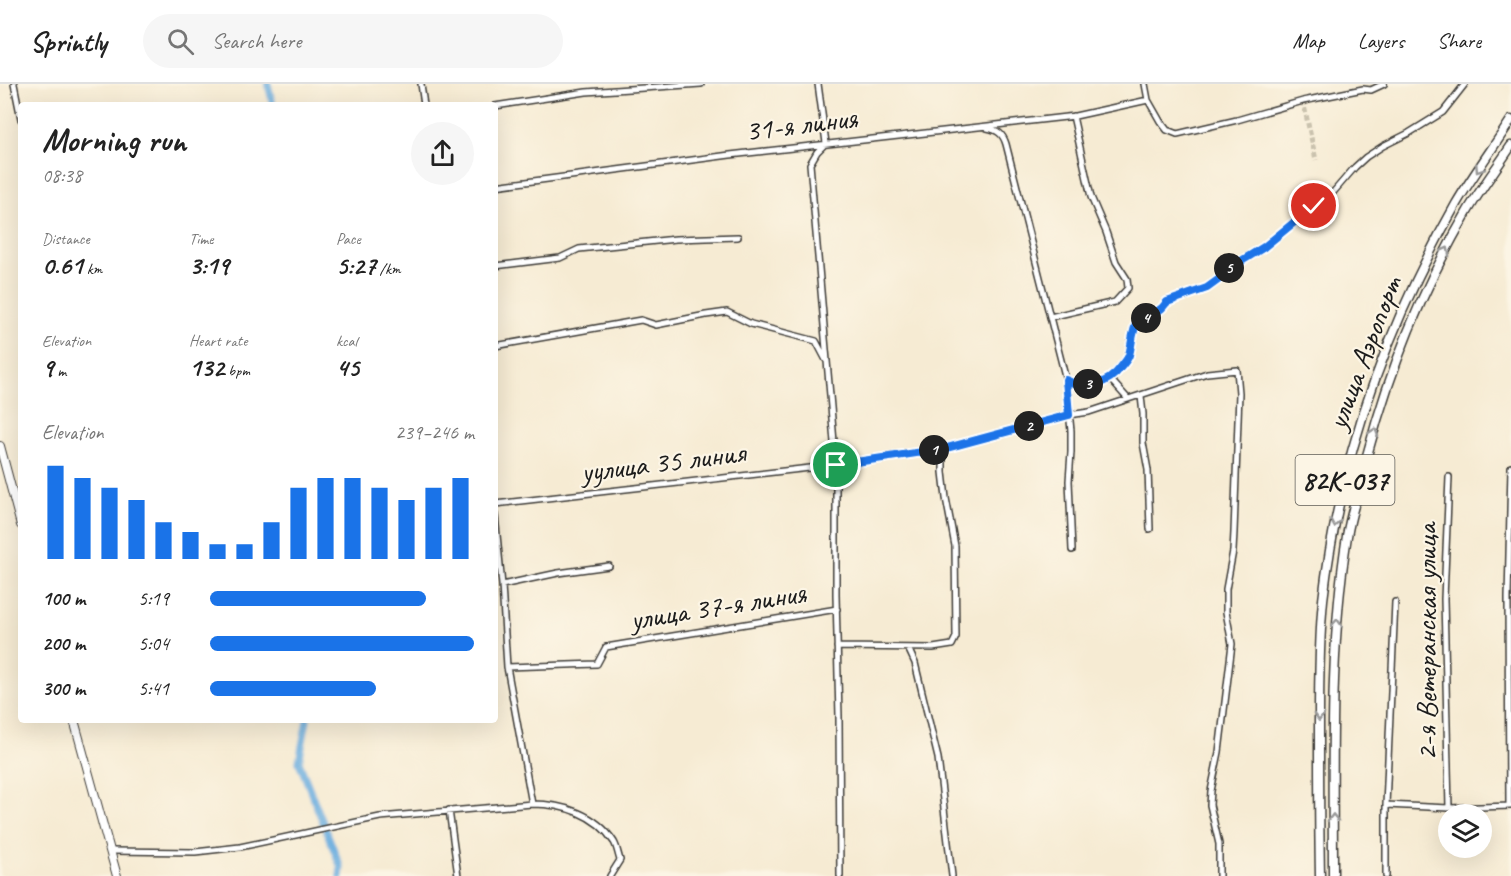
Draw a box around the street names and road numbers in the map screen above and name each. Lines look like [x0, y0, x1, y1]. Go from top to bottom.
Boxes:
street label: 31-я линия [743, 98, 860, 150]
street label: улица Аэропорт [1317, 269, 1411, 436]
street label: уулица 35 линия [577, 433, 750, 491]
road number: 82К-037 [1296, 455, 1394, 505]
street label: 2-я Ветеранская улица [1407, 521, 1445, 761]
street label: улица 37-я линия [625, 573, 810, 639]

